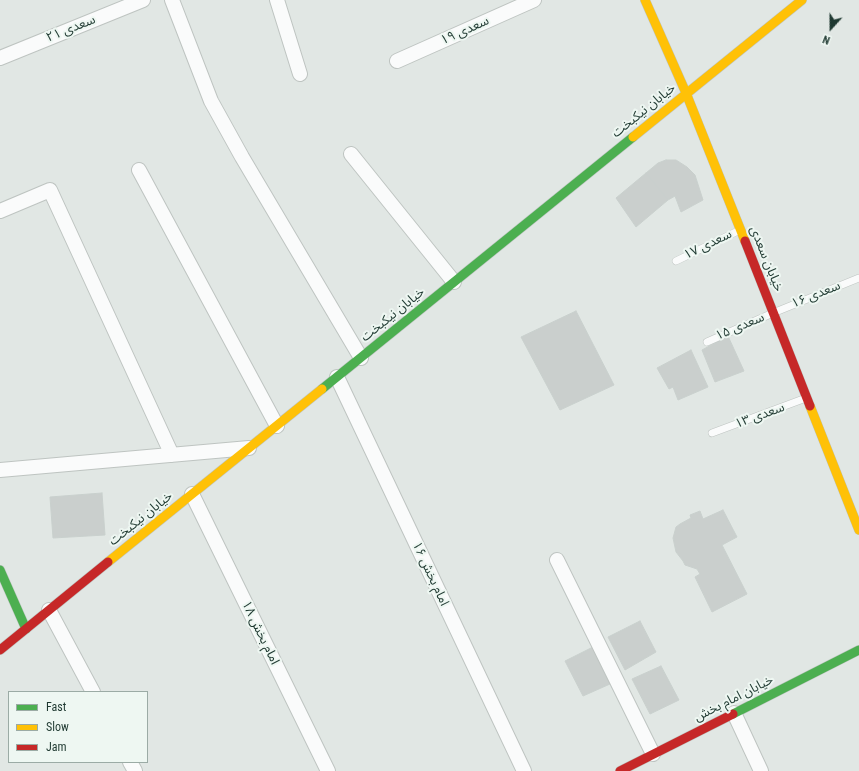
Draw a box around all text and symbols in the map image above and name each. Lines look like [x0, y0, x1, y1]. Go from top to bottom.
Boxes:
north arrow [811, 8, 851, 48]
street label: سعدی ۲۱ [44, 12, 98, 46]
street label: سعدی ۱۹ [438, 13, 492, 49]
text: N [821, 32, 832, 47]
street label: خیابان نیکبخت [609, 81, 679, 141]
street label: خیابان سعدی [746, 224, 786, 294]
street label: سعدی ۱۷ [681, 227, 735, 263]
street label: سعدی ۱۶ [789, 278, 843, 312]
street label: خیابان نیکبخت [358, 285, 428, 345]
street label: سعدی ۱۵ [713, 310, 767, 344]
street label: سعدی ۱۳ [733, 400, 787, 432]
street label: خیابان نیکبخت [106, 489, 176, 549]
street label: امام بخش ۱۶ [408, 539, 452, 609]
street label: امام بخش ۱۸ [238, 599, 282, 667]
street label: خیابان امام بخش [692, 672, 776, 726]
legend [8, 691, 148, 763]
text: Fast [46, 700, 66, 714]
text: Slow [46, 720, 69, 734]
text: Jam [46, 740, 67, 754]

